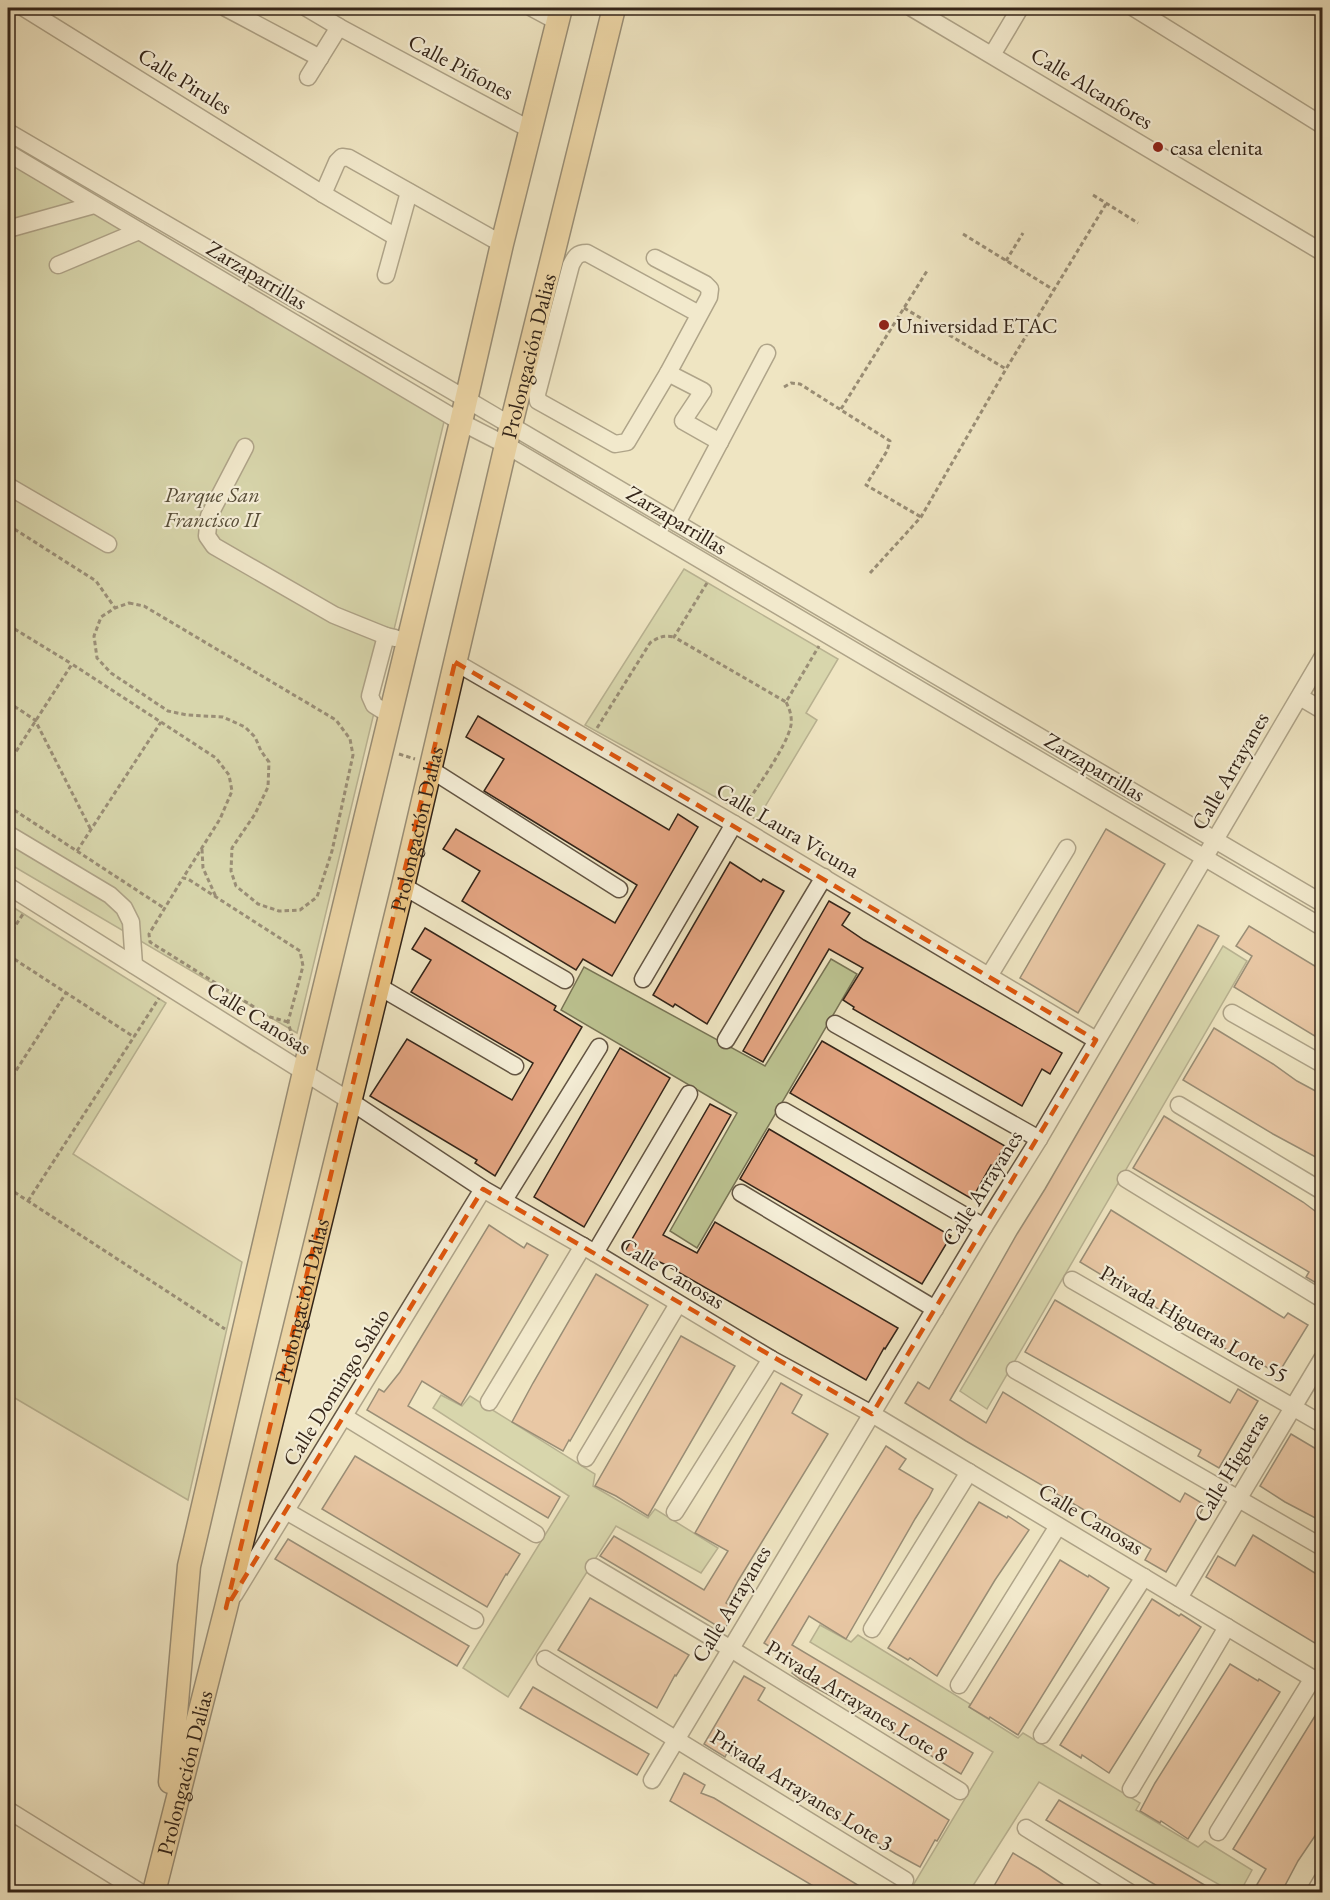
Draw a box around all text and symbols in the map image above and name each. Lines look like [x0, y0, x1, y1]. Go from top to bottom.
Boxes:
street label: Calle Piñones [403, 27, 519, 107]
street label: Calle Alcanfores [1025, 40, 1159, 136]
street label: Calle Pirules [133, 41, 237, 121]
place label: casa elenita [1170, 133, 1263, 162]
marker: casa elenita [1151, 140, 1165, 154]
street label: Zarzaparrillas [201, 234, 313, 316]
street label: Prolongación Dalias [494, 270, 562, 442]
place label: Universidad ETAC [896, 311, 1058, 340]
marker: Universidad ETAC [877, 318, 891, 332]
street label: Zarzaparrillas [621, 479, 733, 561]
park label: Parque San Francisco II [163, 480, 262, 534]
street label: Calle Arrayanes [1184, 707, 1276, 835]
street label: Zarzaparrillas [1039, 726, 1151, 808]
street label: Prolongación Dalias [383, 743, 450, 915]
street label: Calle Laura Vicuna [711, 776, 865, 884]
street label: Calle Canosas [201, 974, 317, 1062]
street label: Calle Arrayanes [935, 1124, 1029, 1252]
street label: Prolongación Dalias [267, 1215, 336, 1387]
street label: Calle Canosas [614, 1230, 730, 1316]
street label: Privada Higueras Lote 55 [1095, 1258, 1293, 1390]
street label: Calle Domingo Sabio [276, 1302, 396, 1471]
street label: Calle Higueras [1187, 1406, 1275, 1528]
street label: Calle Canosas [1033, 1476, 1149, 1562]
street label: Calle Arrayanes [685, 1540, 777, 1668]
street label: Privada Arrayanes Lote 8 [760, 1633, 954, 1769]
street label: Prolongación Dalias [149, 1687, 219, 1858]
street label: Privada Arrayanes Lote 3 [705, 1722, 899, 1858]

